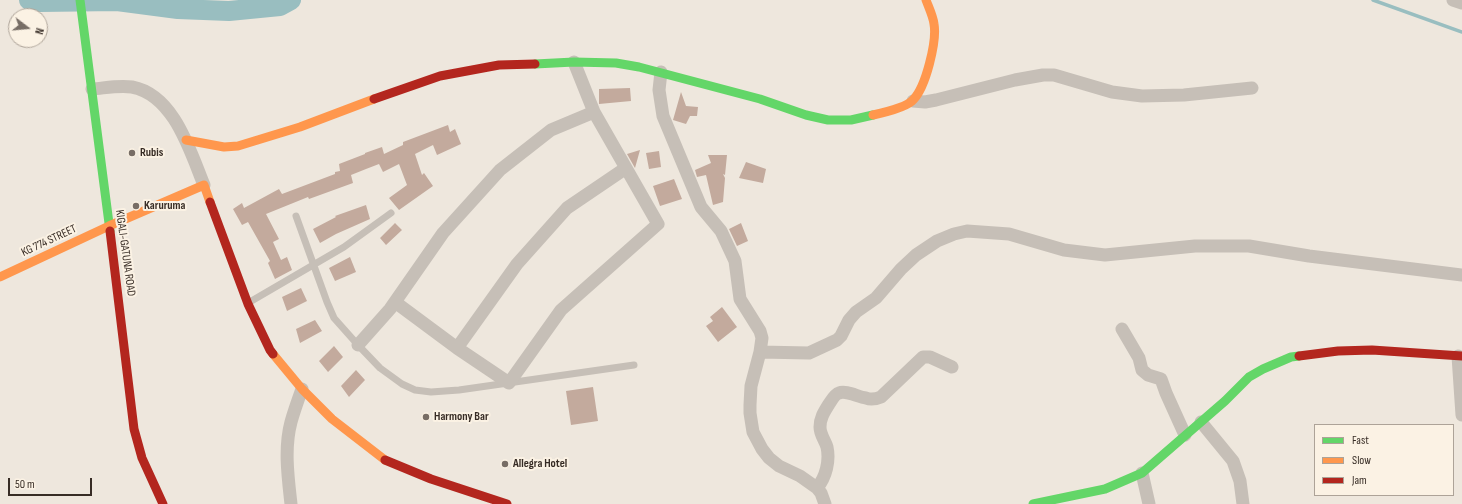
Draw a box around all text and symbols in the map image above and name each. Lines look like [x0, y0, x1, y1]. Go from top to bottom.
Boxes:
north arrow [8, 8, 48, 48]
text: N [32, 27, 46, 36]
place label: Rubis [140, 146, 163, 160]
marker: Rubis [127, 148, 137, 158]
place label: Karuruma [144, 199, 185, 213]
marker: Karuruma [131, 201, 141, 211]
street label: KIGALI-GATUNA ROAD [112, 209, 138, 297]
street label: KG 774 STREET [19, 222, 79, 260]
place label: Harmony Bar [434, 410, 489, 424]
marker: Harmony Bar [421, 412, 431, 422]
legend [1314, 424, 1454, 496]
text: Fast [1352, 433, 1369, 448]
text: Slow [1352, 453, 1371, 468]
place label: Allegra Hotel [513, 457, 567, 471]
marker: Allegra Hotel [500, 459, 510, 469]
scale bar [10, 470, 94, 496]
text: Jam [1352, 473, 1367, 488]
text: 50 m [15, 477, 35, 492]

